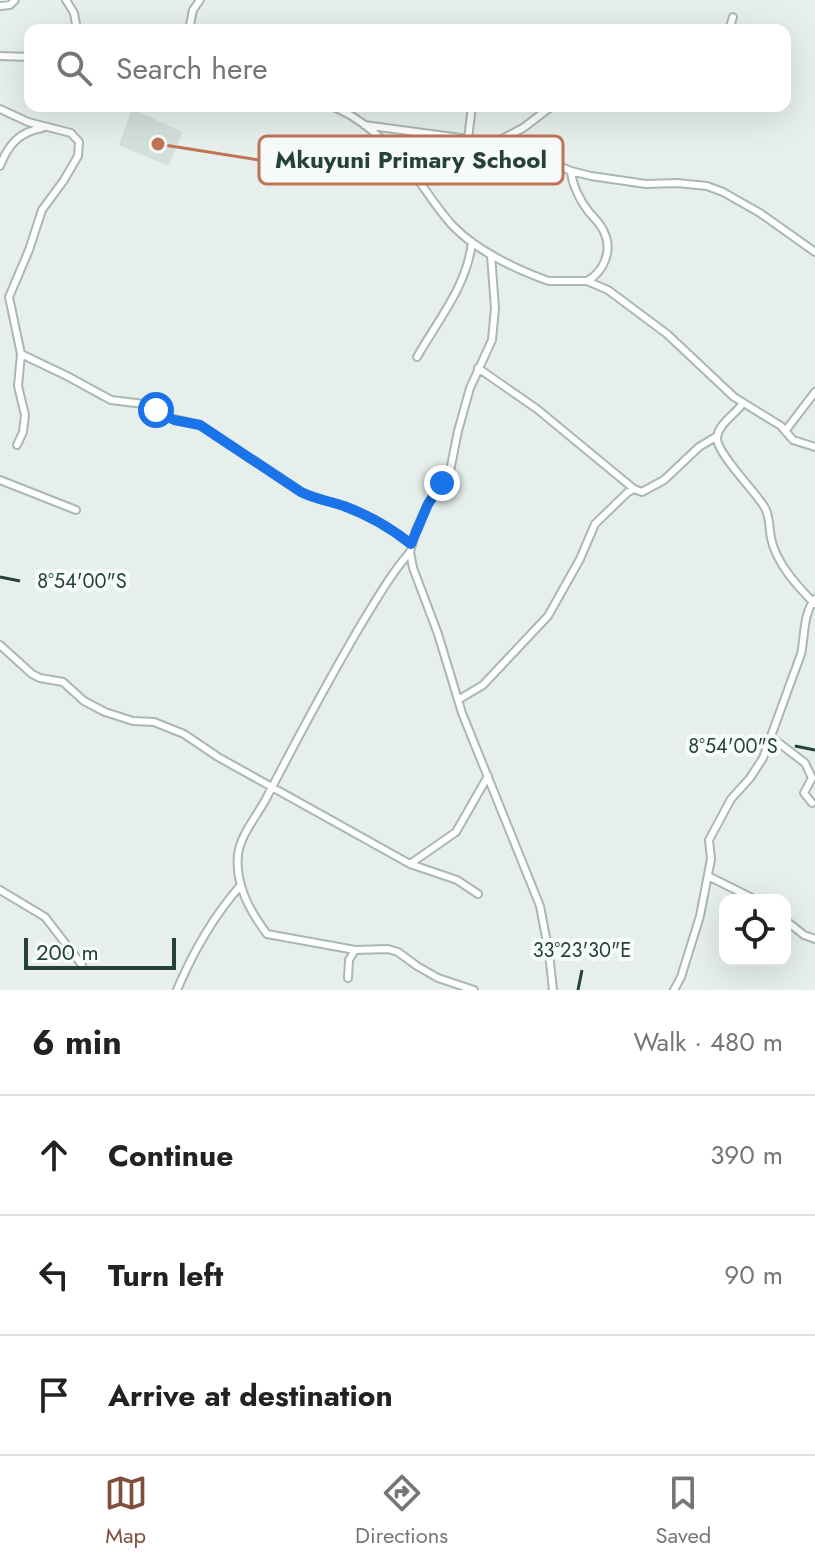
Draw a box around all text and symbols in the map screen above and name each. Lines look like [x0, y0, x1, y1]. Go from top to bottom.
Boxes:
search box [24, 24, 791, 112]
icon: search [52, 46, 96, 90]
text: Search here [116, 47, 268, 90]
callout: Mkuyuni Primary School [259, 136, 563, 184]
text: Mkuyuni Primary School [275, 142, 547, 177]
route start [138, 392, 174, 428]
route end [424, 465, 460, 501]
text: 8°54'00"S [37, 567, 127, 596]
text: 8°54'00"S [688, 732, 778, 761]
map controls [719, 894, 791, 966]
button: locate [719, 894, 791, 966]
scale bar [24, 934, 176, 970]
text: 200 m [36, 936, 99, 968]
text: 33°23'30"E [533, 936, 631, 965]
text: 6 min [32, 1018, 122, 1067]
text: Walk · 480 m [633, 1023, 783, 1061]
icon: ahead [32, 1133, 76, 1177]
text: Continue [108, 1134, 234, 1177]
text: 390 m [710, 1136, 783, 1174]
icon: left [32, 1253, 76, 1297]
text: Turn left [108, 1254, 223, 1297]
text: 90 m [724, 1256, 783, 1294]
icon: arrive [32, 1373, 76, 1417]
text: Arrive at destination [108, 1374, 393, 1417]
tab: Map [104, 1471, 148, 1551]
tab: Directions [355, 1471, 448, 1551]
tab: Saved [656, 1471, 711, 1551]

